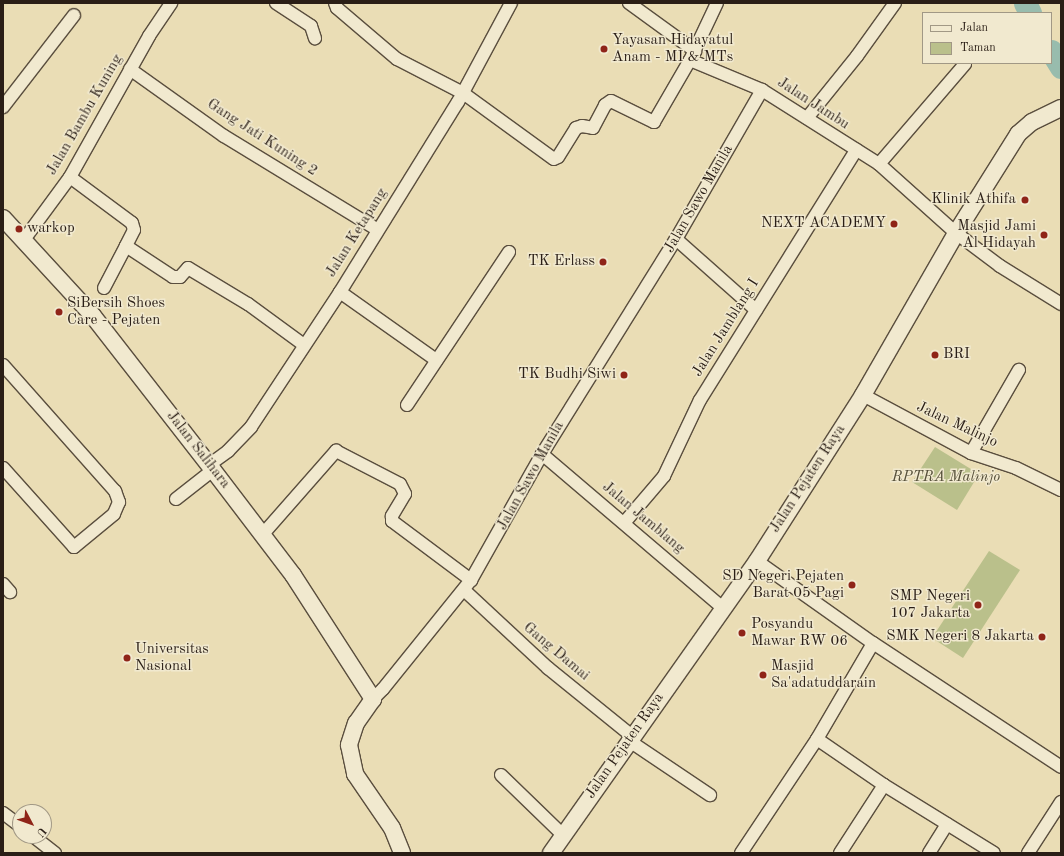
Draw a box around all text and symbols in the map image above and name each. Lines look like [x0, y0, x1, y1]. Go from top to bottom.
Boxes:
legend [922, 12, 1052, 64]
text: Jalan [960, 22, 988, 34]
place label: Yayasan Hidayatul Anam - MI & MTs [612, 31, 733, 66]
text: Taman [960, 42, 996, 54]
marker: Yayasan Hidayatul Anam - MI & MTs [599, 44, 609, 54]
street label: Jalan Bambu Kuning [43, 51, 127, 179]
street label: Jalan Jambu [774, 74, 852, 134]
street label: Gang Jati Kuning 2 [203, 96, 321, 180]
street label: Jalan Sawo Manila [661, 142, 737, 256]
street label: Jalan Ketapang [322, 185, 392, 281]
place label: Klinik Athifa [931, 191, 1016, 209]
marker: Klinik Athifa [1019, 194, 1031, 206]
place label: NEXT ACADEMY [761, 215, 886, 233]
place label: Masjid Jami Al Hidayah [957, 217, 1036, 252]
marker: NEXT ACADEMY [889, 219, 899, 229]
place label: warkop [27, 220, 75, 238]
marker: warkop [14, 224, 24, 234]
marker: Masjid Jami Al Hidayah [1039, 230, 1049, 240]
place label: TK Erlass [528, 253, 595, 271]
marker: TK Erlass [598, 257, 608, 267]
street label: Jalan Jamblang I [689, 276, 763, 380]
place label: SiBersih Shoes Care - Pejaten [67, 294, 165, 329]
marker: SiBersih Shoes Care - Pejaten [54, 307, 64, 317]
place label: BRI [943, 346, 970, 364]
marker: BRI [930, 350, 940, 360]
place label: TK Budhi Siwi [518, 366, 616, 384]
marker: TK Budhi Siwi [619, 370, 629, 380]
street label: Jalan Malinjo [913, 398, 1001, 452]
street label: Jalan Salihara [162, 408, 234, 492]
street label: Jalan Sawo Manila [494, 418, 568, 534]
street label: Jalan Pejaten Raya [766, 422, 850, 536]
park label: RPTRA Malinjo [892, 469, 1000, 487]
street label: Jalan Jamblang [598, 478, 688, 558]
place label: SD Negeri Pejaten Barat 05 Pagi [722, 567, 844, 602]
marker: SD Negeri Pejaten Barat 05 Pagi [847, 580, 857, 590]
place label: SMP Negeri 107 Jakarta [890, 587, 970, 622]
marker: SMP Negeri 107 Jakarta [973, 600, 983, 610]
place label: Posyandu Mawar RW 06 [751, 615, 848, 650]
street label: Gang Damai [519, 619, 593, 685]
marker: Posyandu Mawar RW 06 [736, 627, 748, 639]
place label: SMK Negeri 8 Jakarta [886, 628, 1034, 646]
marker: SMK Negeri 8 Jakarta [1037, 632, 1047, 642]
place label: Universitas Nasional [135, 640, 209, 675]
marker: Universitas Nasional [122, 653, 132, 663]
place label: Masjid Sa'adatuddarain [771, 657, 876, 692]
marker: Masjid Sa'adatuddarain [758, 670, 768, 680]
street label: Jalan Pejaten Raya [582, 690, 668, 802]
north arrow [12, 804, 52, 844]
text: U [34, 825, 48, 838]

